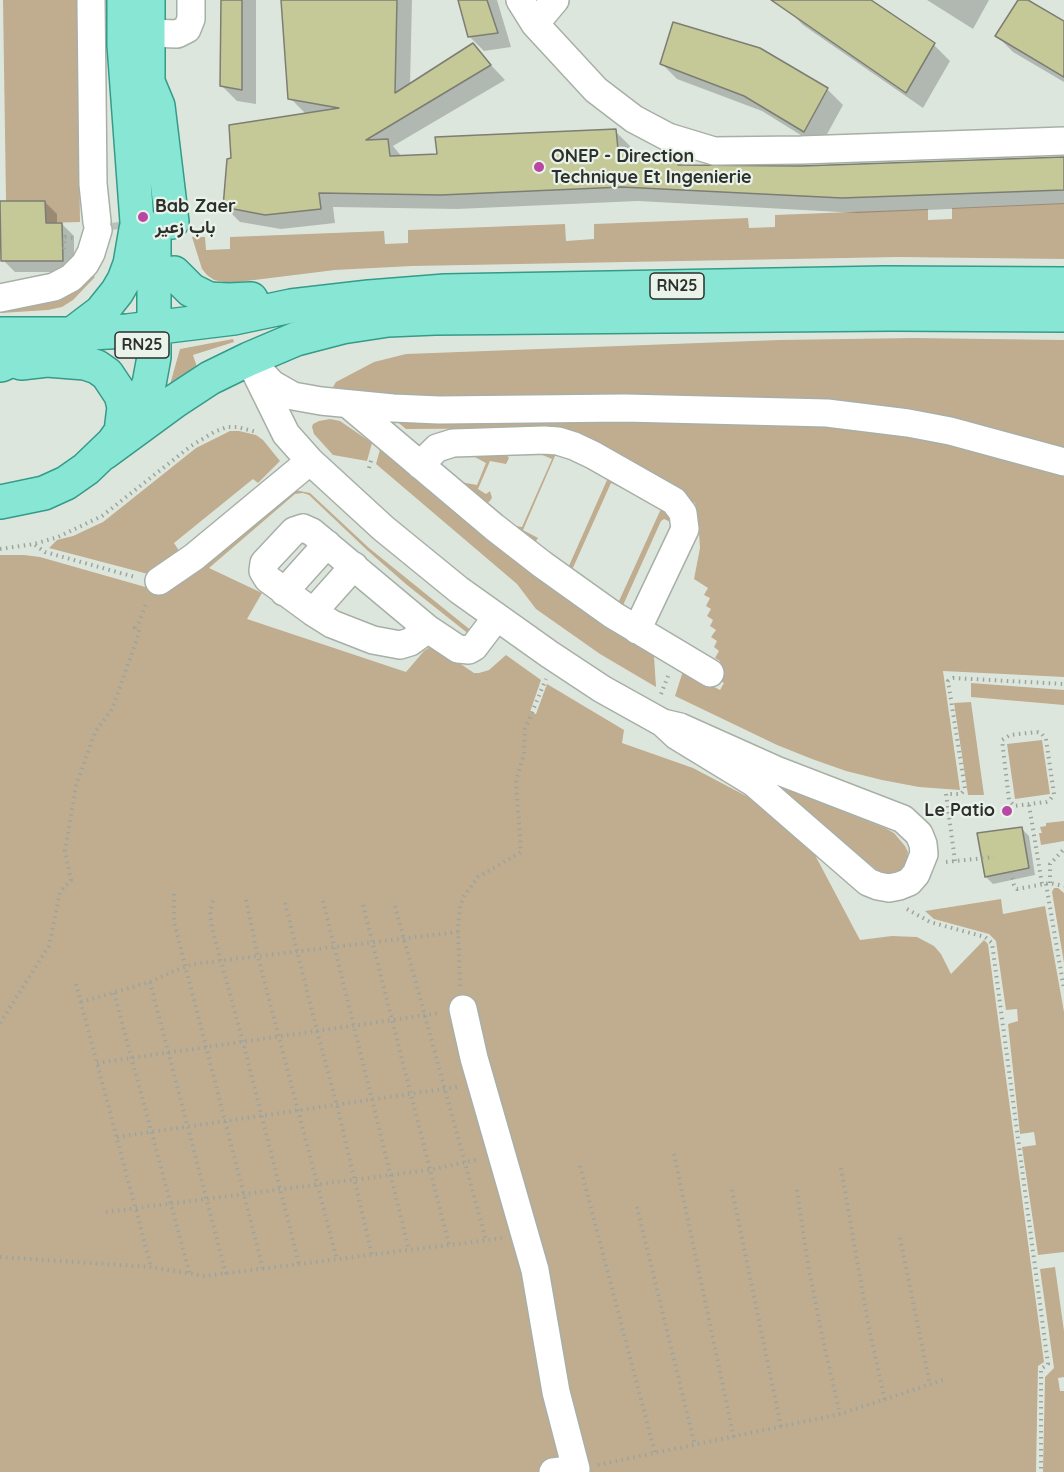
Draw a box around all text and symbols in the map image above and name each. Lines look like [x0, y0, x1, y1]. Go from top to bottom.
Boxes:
place label: ONEP - Direction Technique Et Ingenierie [551, 146, 752, 188]
marker: ONEP - Direction Technique Et Ingenierie [532, 160, 546, 174]
place label: Bab Zaer باب زعير [155, 196, 236, 238]
marker: Bab Zaer باب زعير [136, 210, 150, 224]
road number: RN25 [650, 273, 704, 299]
road number: RN25 [115, 332, 169, 358]
place label: Le Patio [924, 800, 995, 822]
marker: Le Patio [1000, 804, 1014, 818]

